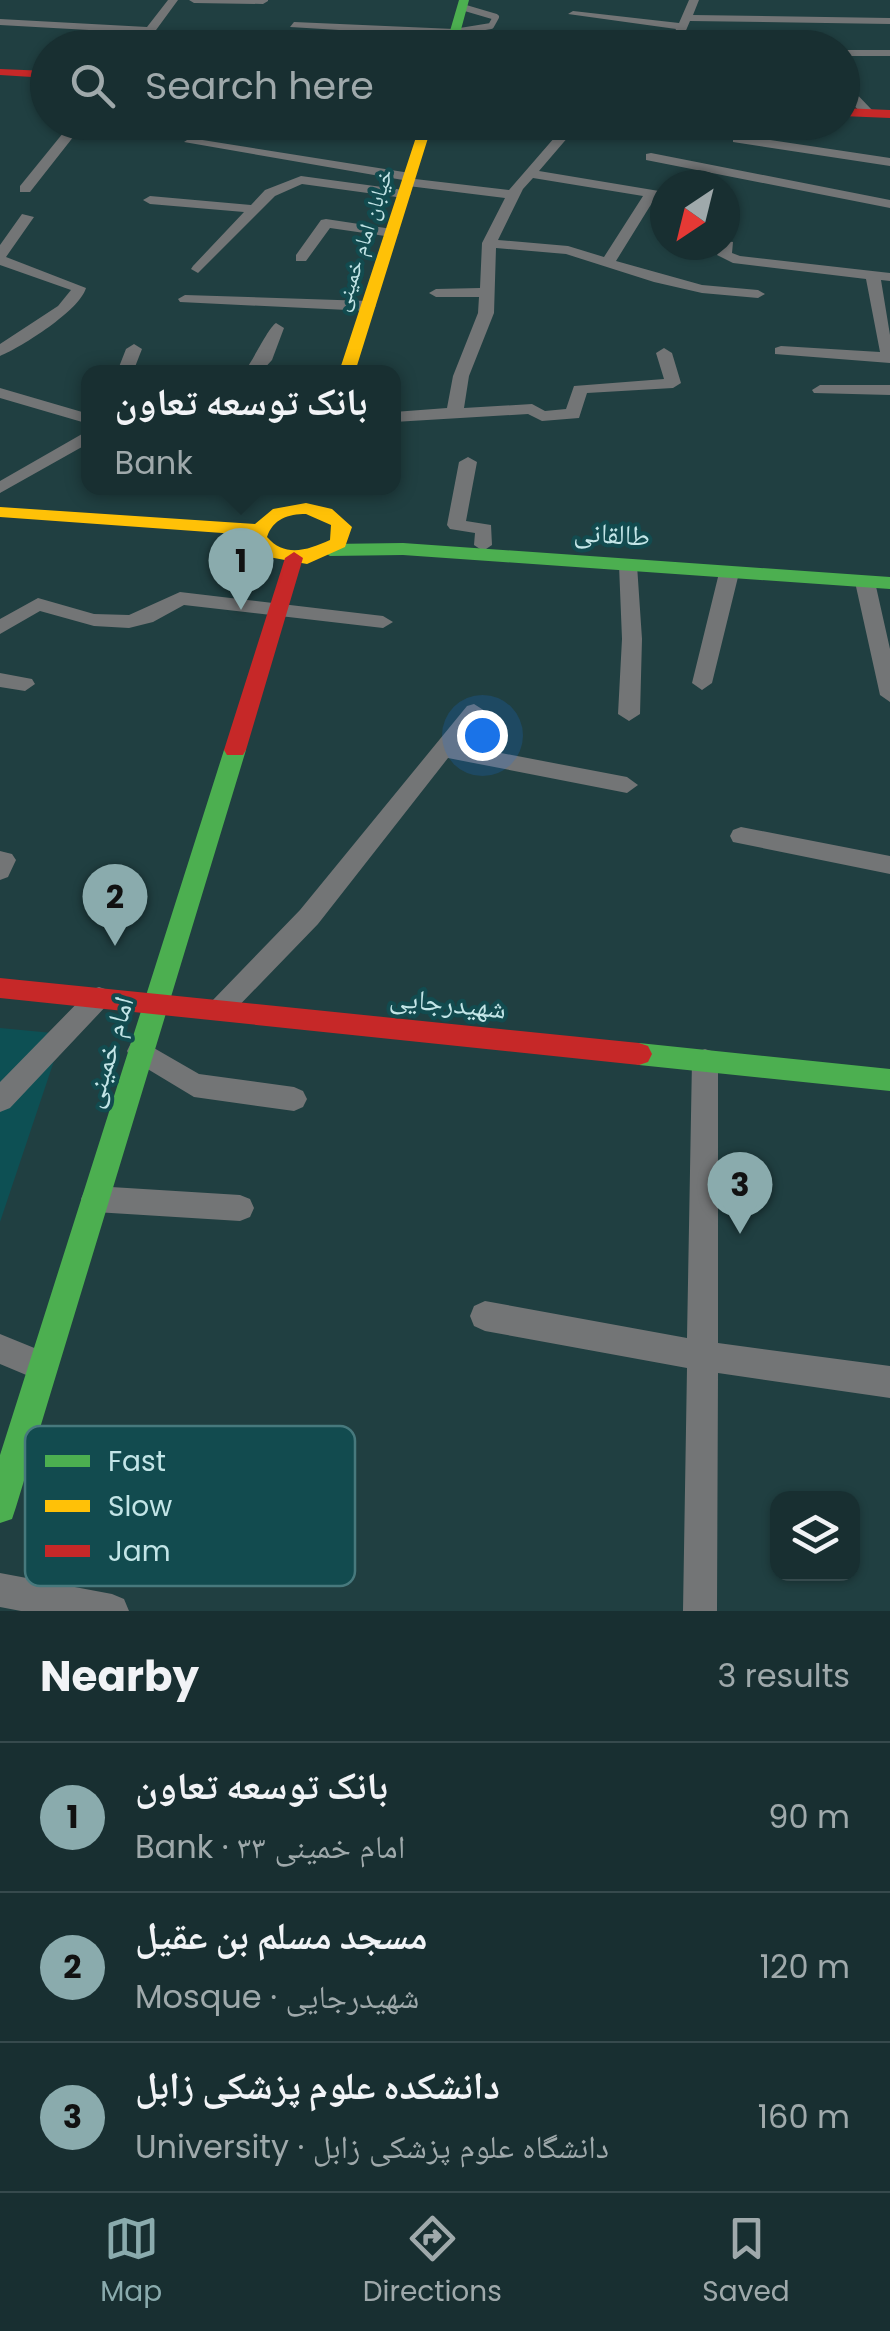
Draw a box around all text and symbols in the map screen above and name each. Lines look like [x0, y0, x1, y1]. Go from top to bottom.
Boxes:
search box [30, 30, 860, 140]
icon: search [65, 58, 120, 113]
text: Search here [145, 59, 374, 112]
street label: خیابان امام خمینی [325, 165, 401, 315]
north arrow [650, 170, 740, 260]
popup [81, 365, 401, 495]
text: بانک توسعه تعاون [115, 375, 367, 428]
text: Bank [115, 440, 193, 485]
street label: طالقانی [573, 512, 651, 556]
pin: 1 [208, 528, 274, 610]
your location [457, 710, 508, 761]
pin: 2 [82, 864, 148, 946]
street label: شهیدرجایی [388, 977, 508, 1029]
street label: امام خمینی [73, 992, 143, 1112]
pin: 3 [708, 1152, 772, 1234]
legend [25, 1426, 355, 1586]
text: Fast [108, 1442, 166, 1481]
text: Slow [108, 1487, 172, 1526]
map controls [770, 1491, 860, 1581]
button: layers [770, 1491, 860, 1581]
text: Jam [108, 1532, 171, 1571]
text: Nearby [40, 1647, 199, 1706]
text: 3 results [717, 1653, 850, 1698]
text: بانک توسعه تعاون [135, 1759, 388, 1812]
text: 1 [66, 1794, 79, 1839]
text: 90 m [768, 1794, 850, 1839]
text: Bank · امام خمینی ۳۳ [135, 1824, 405, 1869]
text: مسجد مسلم بن عقیل [135, 1909, 428, 1962]
text: 2 [63, 1944, 82, 1989]
text: 120 m [760, 1944, 850, 1989]
text: Mosque · شهیدرجایی [135, 1974, 419, 2019]
text: دانشکده علوم پزشکی زابل [135, 2059, 500, 2112]
text: 3 [63, 2094, 82, 2139]
text: 160 m [758, 2094, 850, 2139]
text: University · دانشگاه علوم پزشکی زابل [135, 2124, 609, 2169]
tab: Map [100, 2211, 162, 2313]
tab: Directions [363, 2211, 502, 2313]
tab: Saved [702, 2211, 790, 2313]

